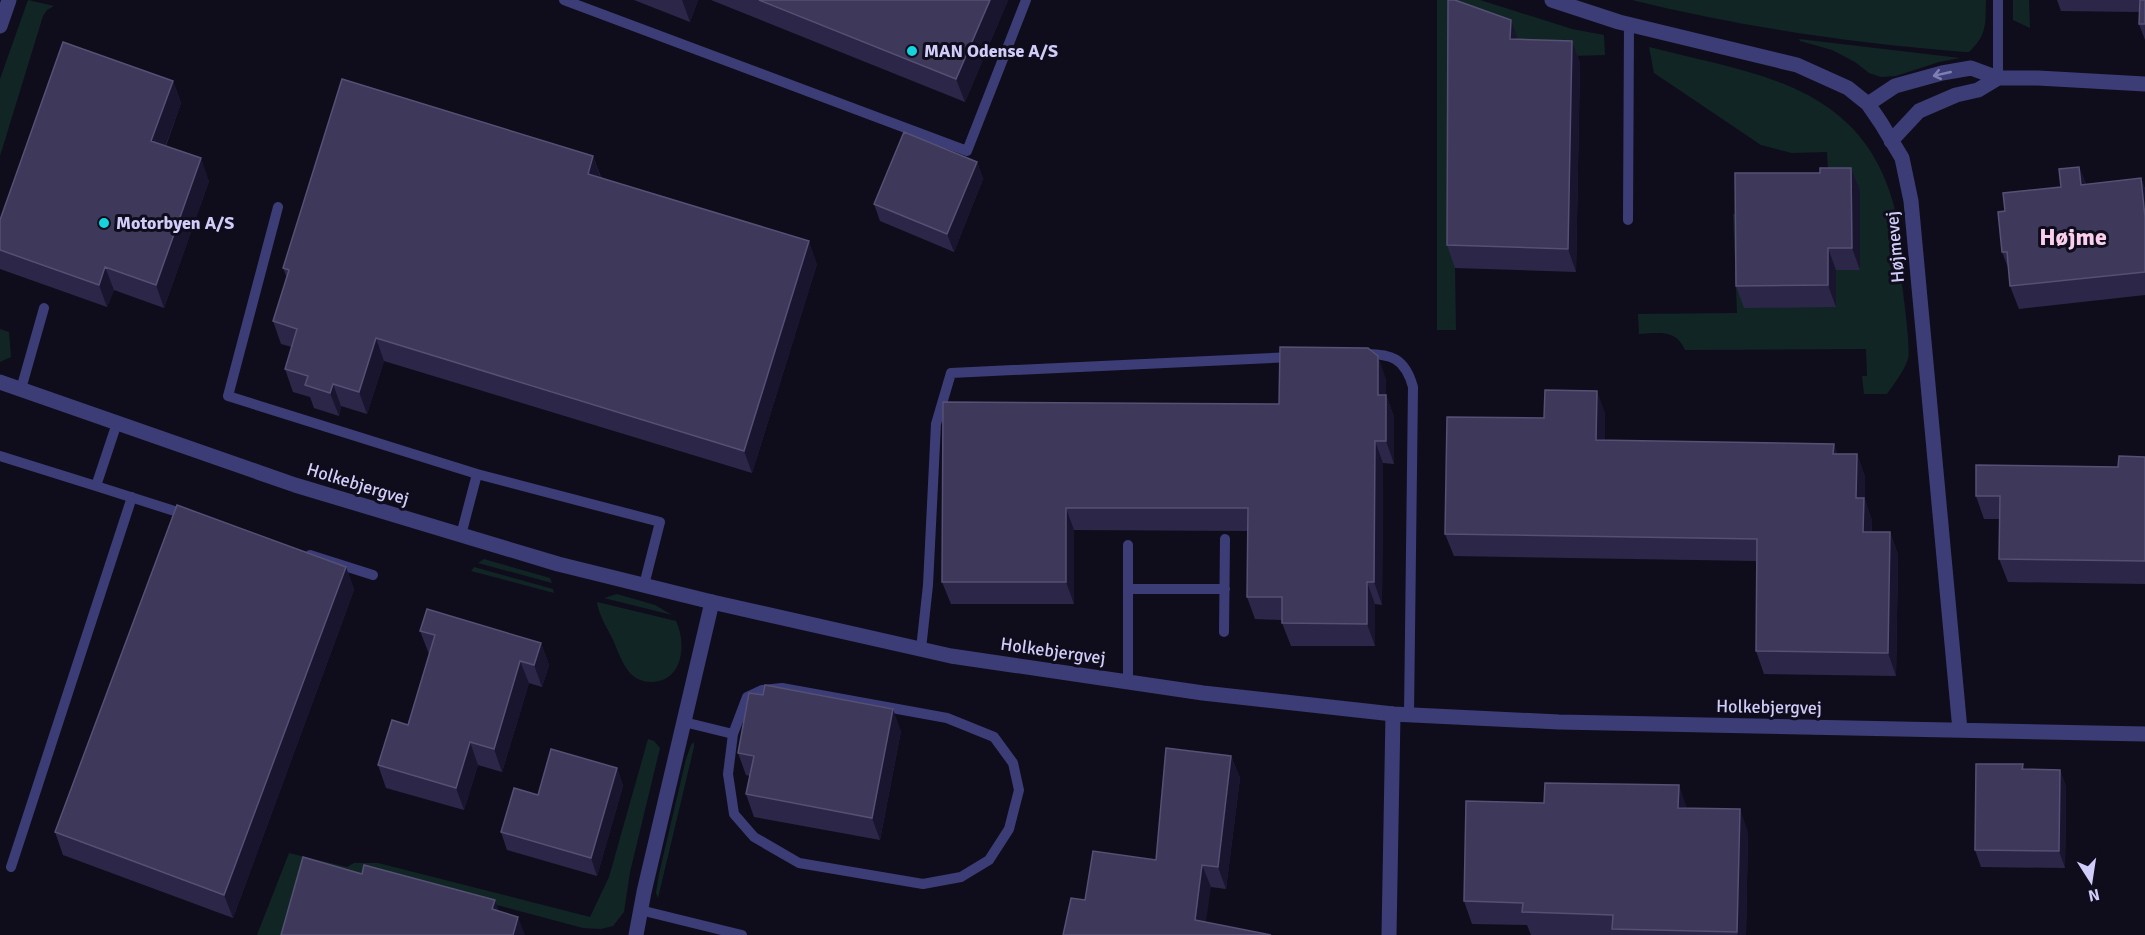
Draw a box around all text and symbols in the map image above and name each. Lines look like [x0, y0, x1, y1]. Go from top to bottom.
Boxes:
place label: MAN Odense A/S [924, 40, 1058, 62]
marker: MAN Odense A/S [905, 44, 919, 58]
one-way arrow [1932, 68, 1951, 80]
street label: Højmevej [1881, 210, 1909, 284]
place label: Motorbyen A/S [116, 212, 234, 234]
marker: Motorbyen A/S [97, 216, 111, 230]
district label: Højme [2039, 222, 2107, 252]
street label: Holkebjergvej [304, 458, 412, 510]
street label: Holkebjergvej [999, 633, 1107, 669]
street label: Holkebjergvej [1716, 695, 1822, 719]
north arrow [2061, 851, 2121, 911]
text: N [2086, 884, 2101, 906]

